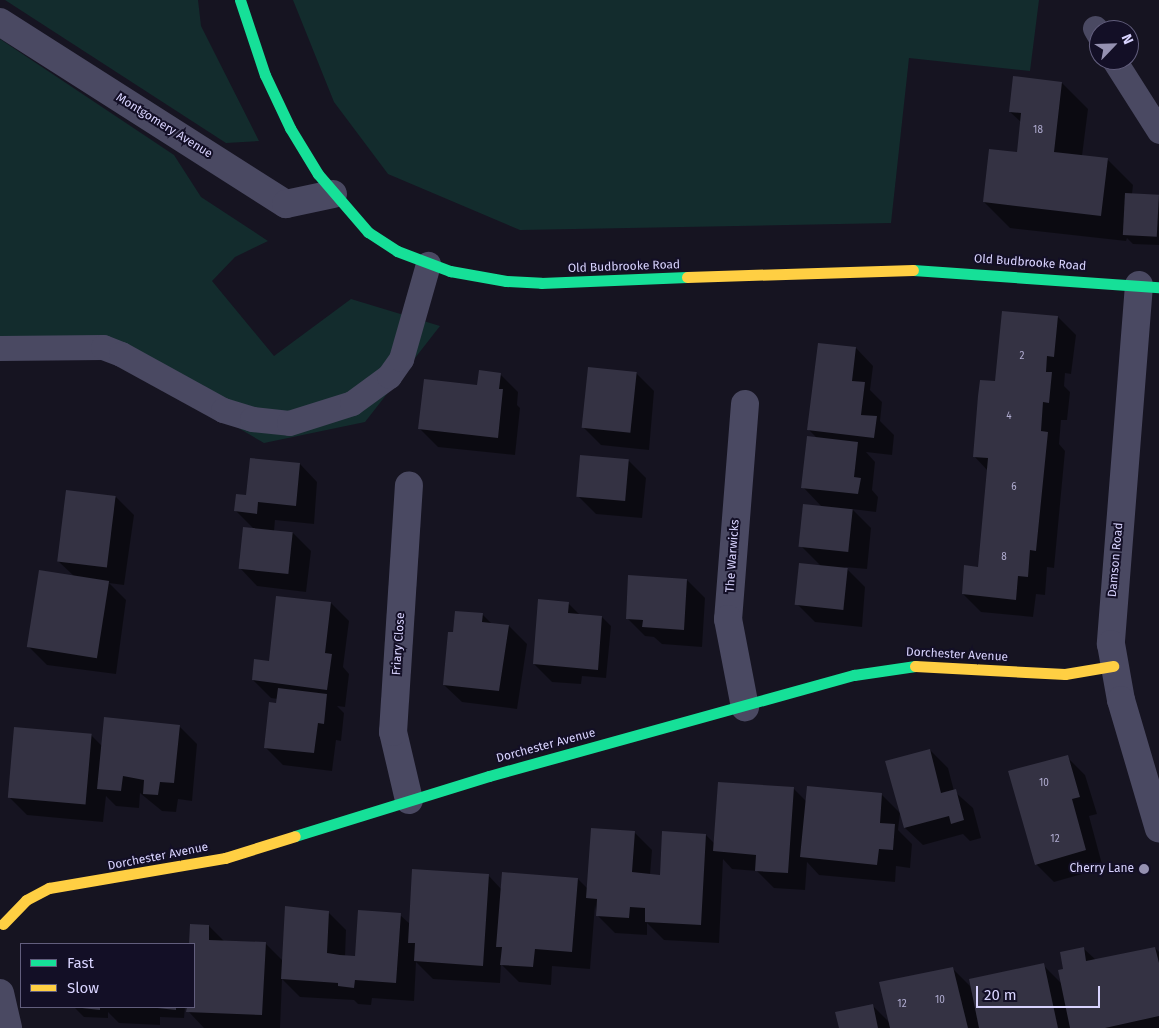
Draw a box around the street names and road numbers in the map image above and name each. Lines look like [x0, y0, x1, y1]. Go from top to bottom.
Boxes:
street label: Montgomery Avenue [113, 90, 215, 162]
street label: Old Budbrooke Road [973, 252, 1087, 274]
street label: Old Budbrooke Road [568, 258, 680, 276]
street label: The Warwicks [723, 519, 743, 593]
street label: Damson Road [1106, 522, 1126, 598]
street label: Friary Close [390, 612, 408, 676]
street label: Dorchester Avenue [906, 645, 1008, 665]
street label: Dorchester Avenue [495, 726, 597, 766]
street label: Dorchester Avenue [106, 840, 210, 874]

